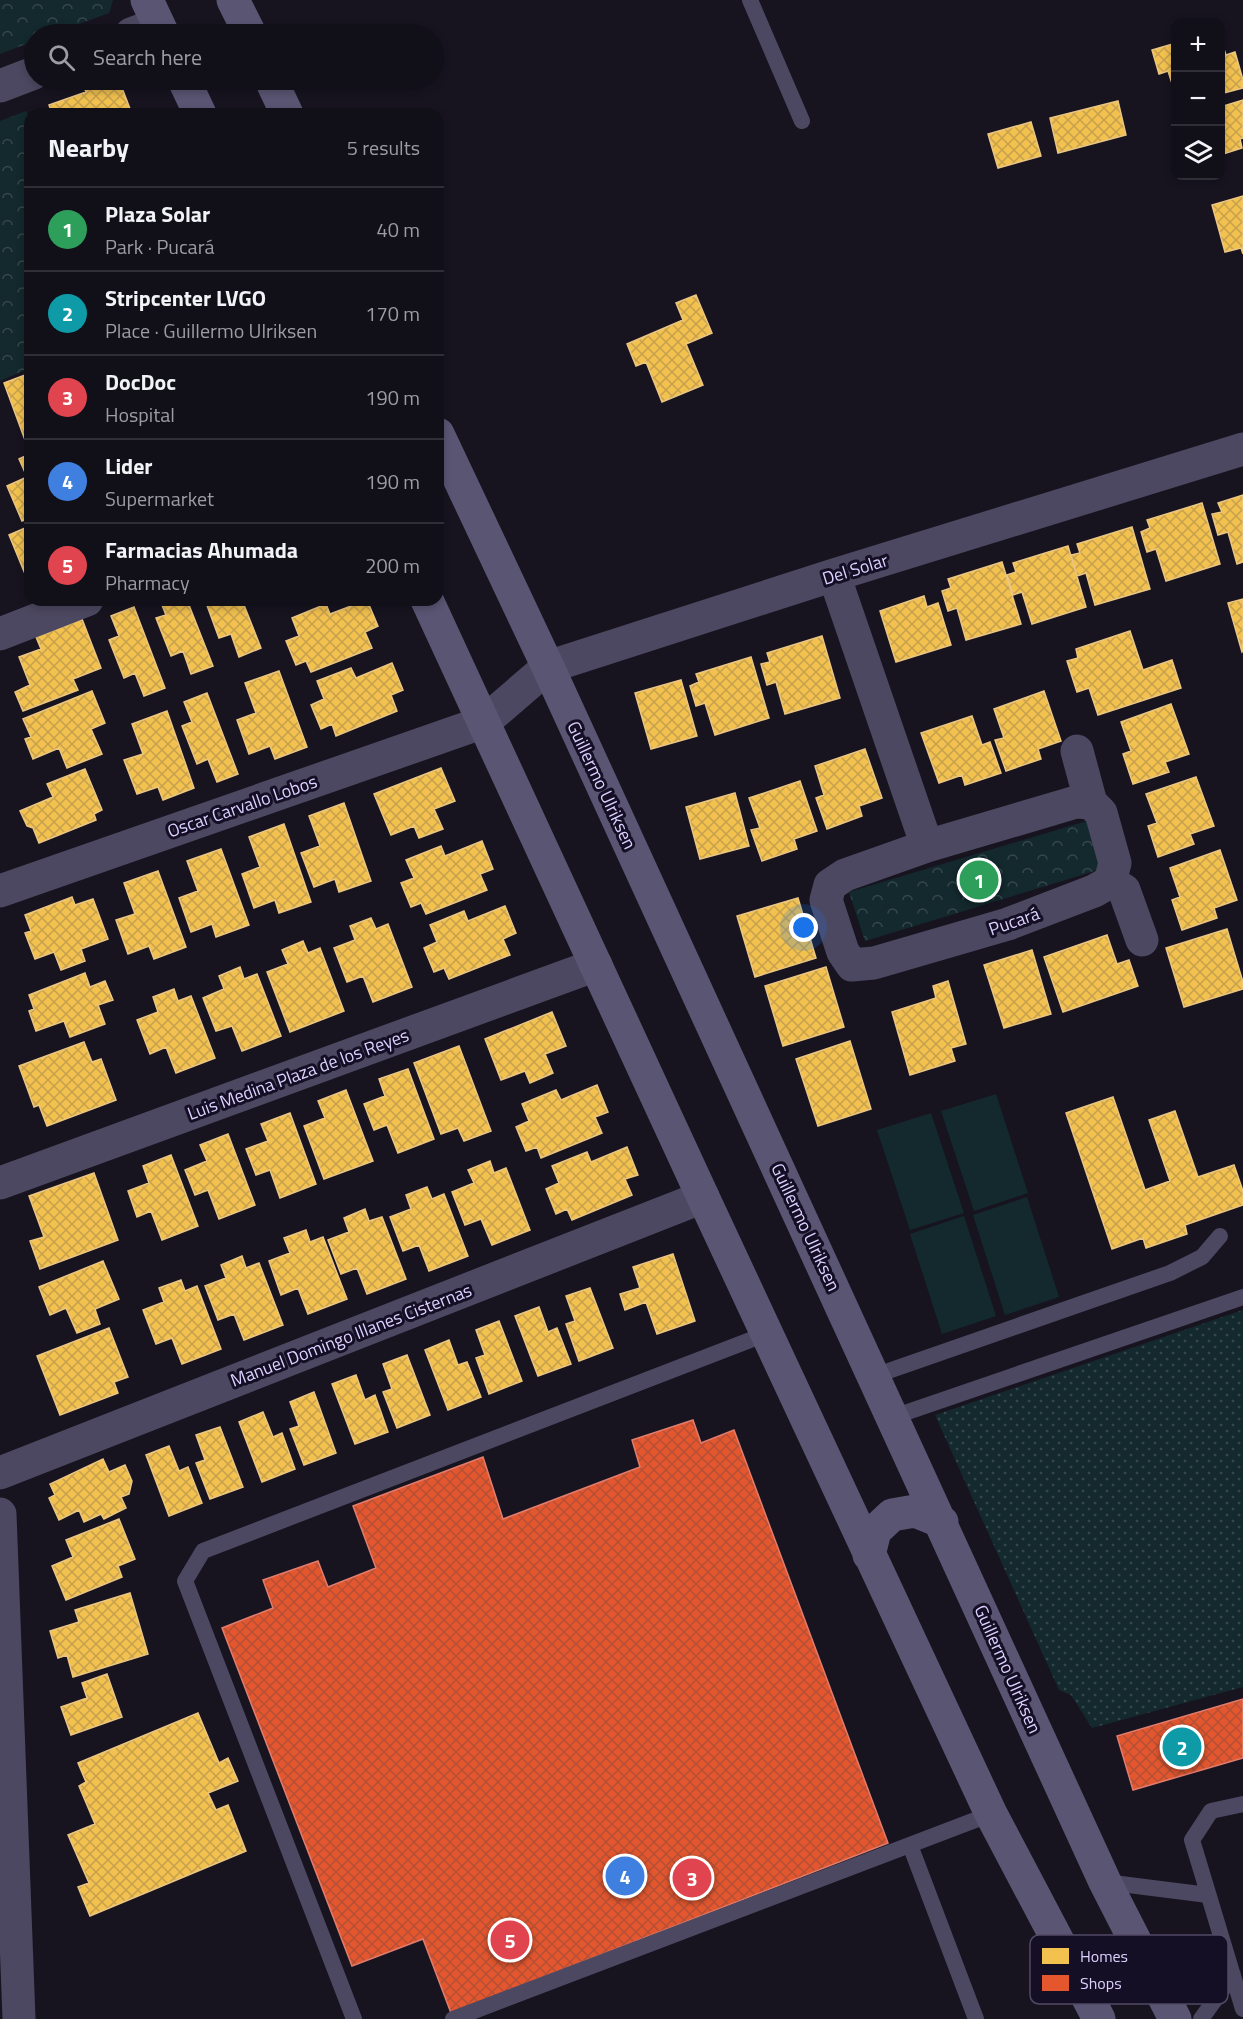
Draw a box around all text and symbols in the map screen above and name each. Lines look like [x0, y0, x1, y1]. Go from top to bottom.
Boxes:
map controls [1171, 18, 1225, 180]
button: + [1171, 18, 1225, 72]
search box [24, 24, 444, 90]
text: Search here [93, 40, 202, 74]
icon: search [45, 41, 78, 74]
button: − [1171, 72, 1225, 126]
button: layers [1171, 126, 1225, 180]
text: Nearby [48, 128, 129, 167]
text: 5 results [347, 132, 420, 163]
text: Plaza Solar [105, 197, 210, 231]
text: 1 [62, 214, 73, 245]
text: 40 m [376, 214, 420, 245]
text: Park · Pucará [105, 231, 215, 262]
text: Stripcenter LVGO [105, 281, 266, 315]
text: 2 [62, 298, 73, 329]
text: 170 m [365, 298, 420, 329]
text: Place · Guillermo Ulriksen [105, 315, 317, 346]
text: DocDoc [105, 365, 176, 399]
text: 3 [62, 382, 73, 413]
text: 190 m [365, 382, 420, 413]
text: Hospital [105, 399, 175, 430]
text: Lider [105, 449, 153, 483]
text: 4 [62, 466, 73, 497]
text: 190 m [365, 466, 420, 497]
text: Supermarket [105, 483, 214, 514]
text: Farmacias Ahumada [105, 533, 298, 567]
street label: Del Solar [819, 546, 891, 592]
text: 5 [62, 550, 73, 581]
text: 200 m [365, 550, 420, 581]
text: Pharmacy [105, 567, 190, 598]
street label: Guillermo Ulriksen [561, 717, 643, 853]
street label: Oscar Carvallo Lobos [163, 768, 321, 844]
pin: 1 [960, 858, 998, 902]
street label: Pucará [985, 900, 1043, 942]
your location [789, 913, 818, 942]
street label: Luis Medina Plaza de los Reyes [183, 1021, 413, 1127]
street label: Guillermo Ulriksen [765, 1159, 847, 1295]
street label: Manuel Domingo Illanes Cisternas [226, 1276, 476, 1394]
street label: Guillermo Ulriksen [968, 1600, 1048, 1738]
pin: 2 [1162, 1724, 1202, 1770]
pin: 4 [606, 1854, 644, 1898]
pin: 3 [672, 1856, 712, 1900]
pin: 5 [490, 1918, 530, 1962]
legend [1030, 1935, 1228, 2004]
text: Homes [1080, 1944, 1128, 1968]
text: Shops [1080, 1971, 1122, 1995]

